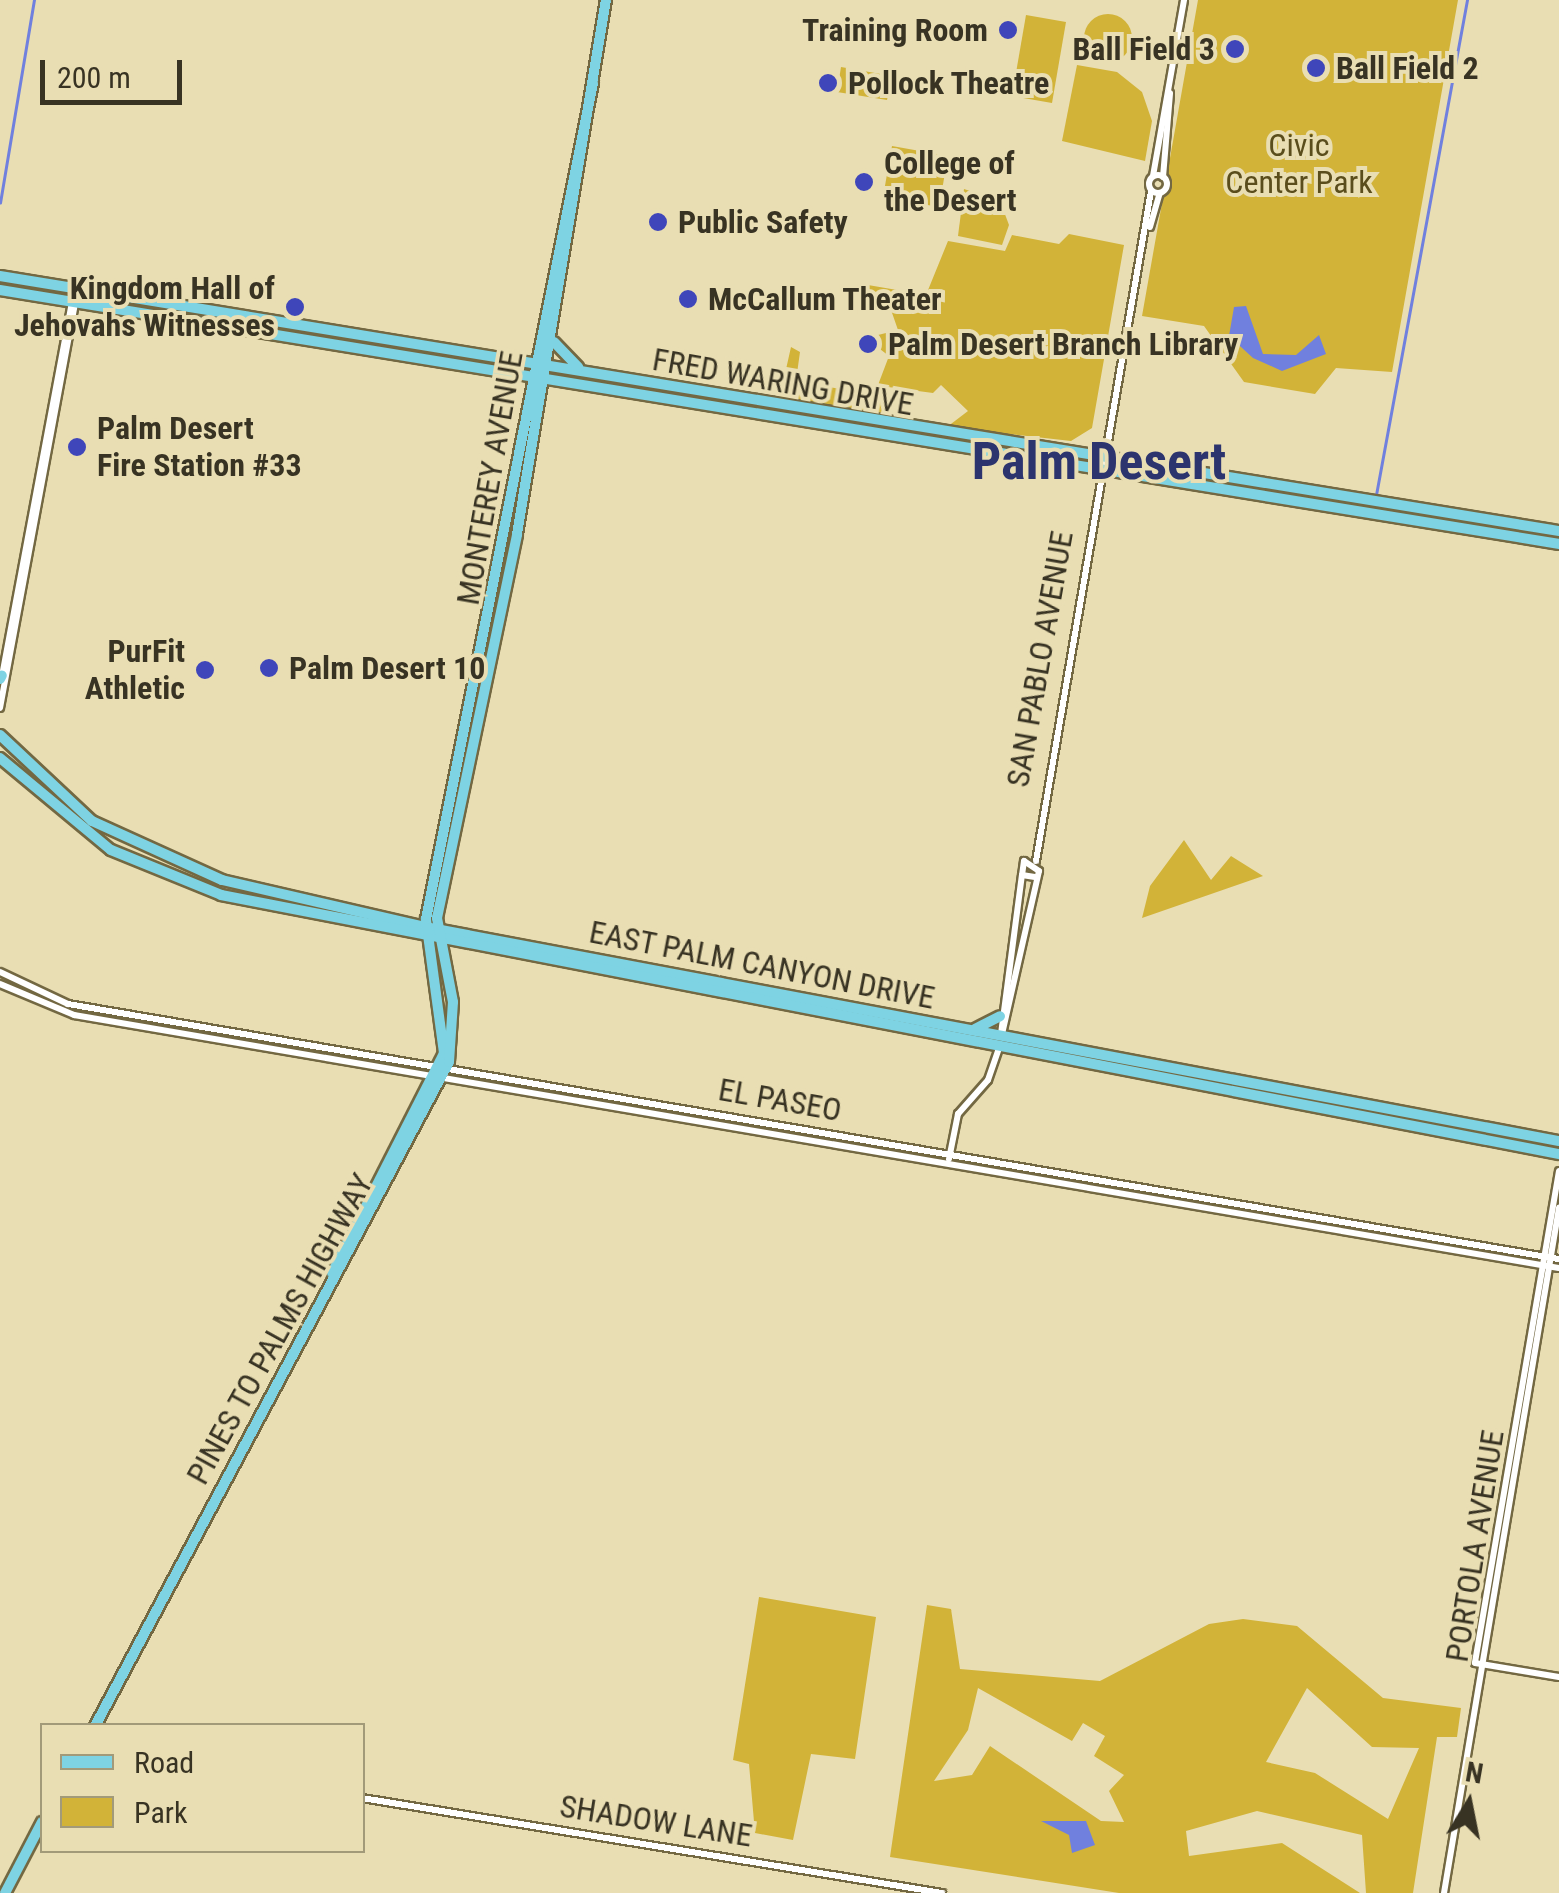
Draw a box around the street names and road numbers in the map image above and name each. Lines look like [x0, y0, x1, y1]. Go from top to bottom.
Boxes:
street label: FRED WARING DRIVE [650, 340, 916, 424]
street label: MONTEREY AVENUE [449, 348, 531, 608]
street label: SAN PABLO AVENUE [999, 528, 1081, 790]
street label: EAST PALM CANYON DRIVE [586, 913, 938, 1017]
street label: EL PASEO [715, 1070, 845, 1130]
street label: PINES TO PALMS HIGHWAY [178, 1167, 382, 1491]
street label: PORTOLA AVENUE [1438, 1427, 1512, 1665]
street label: SHADOW LANE [557, 1787, 755, 1855]

